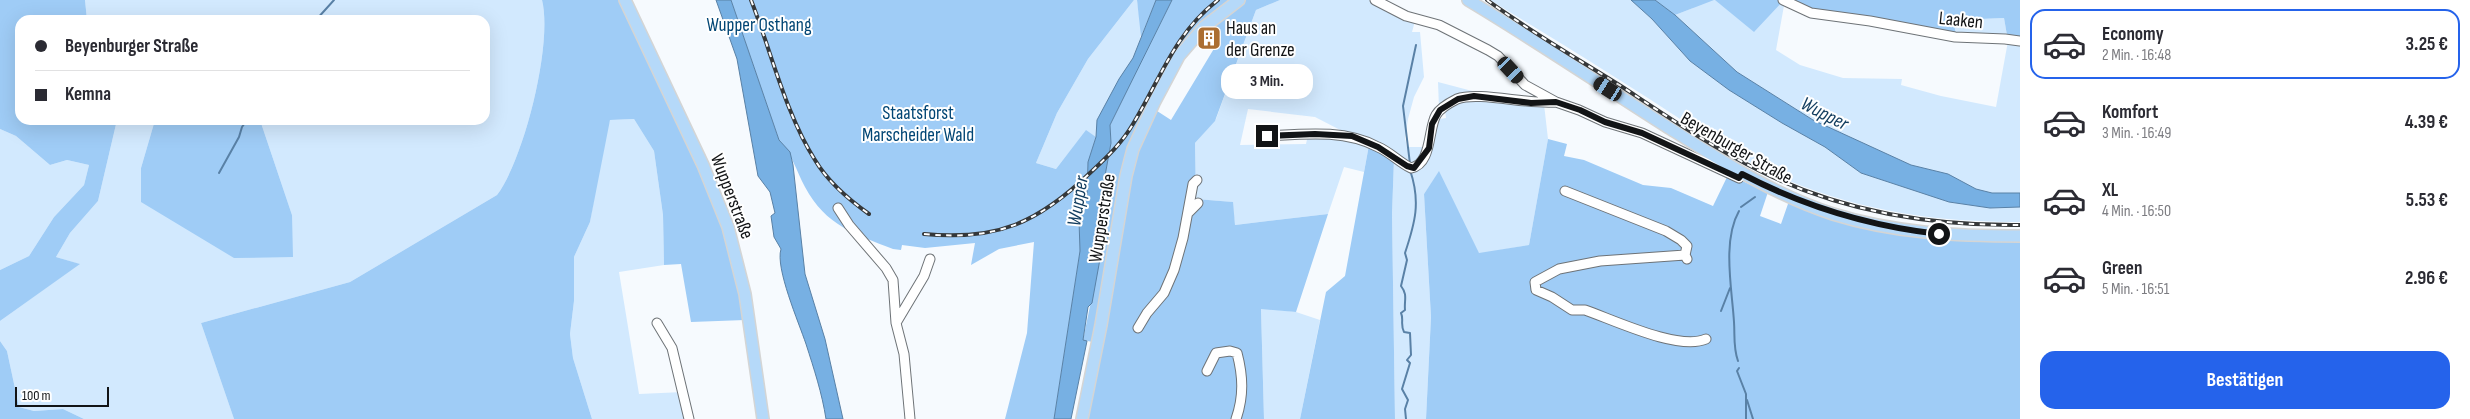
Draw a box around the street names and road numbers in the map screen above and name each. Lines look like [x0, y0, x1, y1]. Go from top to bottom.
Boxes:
street label: Laaken [1938, 7, 1984, 34]
street label: Beyenburger Straße [1676, 107, 1796, 190]
street label: Wupperstraße [705, 151, 758, 242]
street label: Wupperstraße [1084, 172, 1121, 264]

